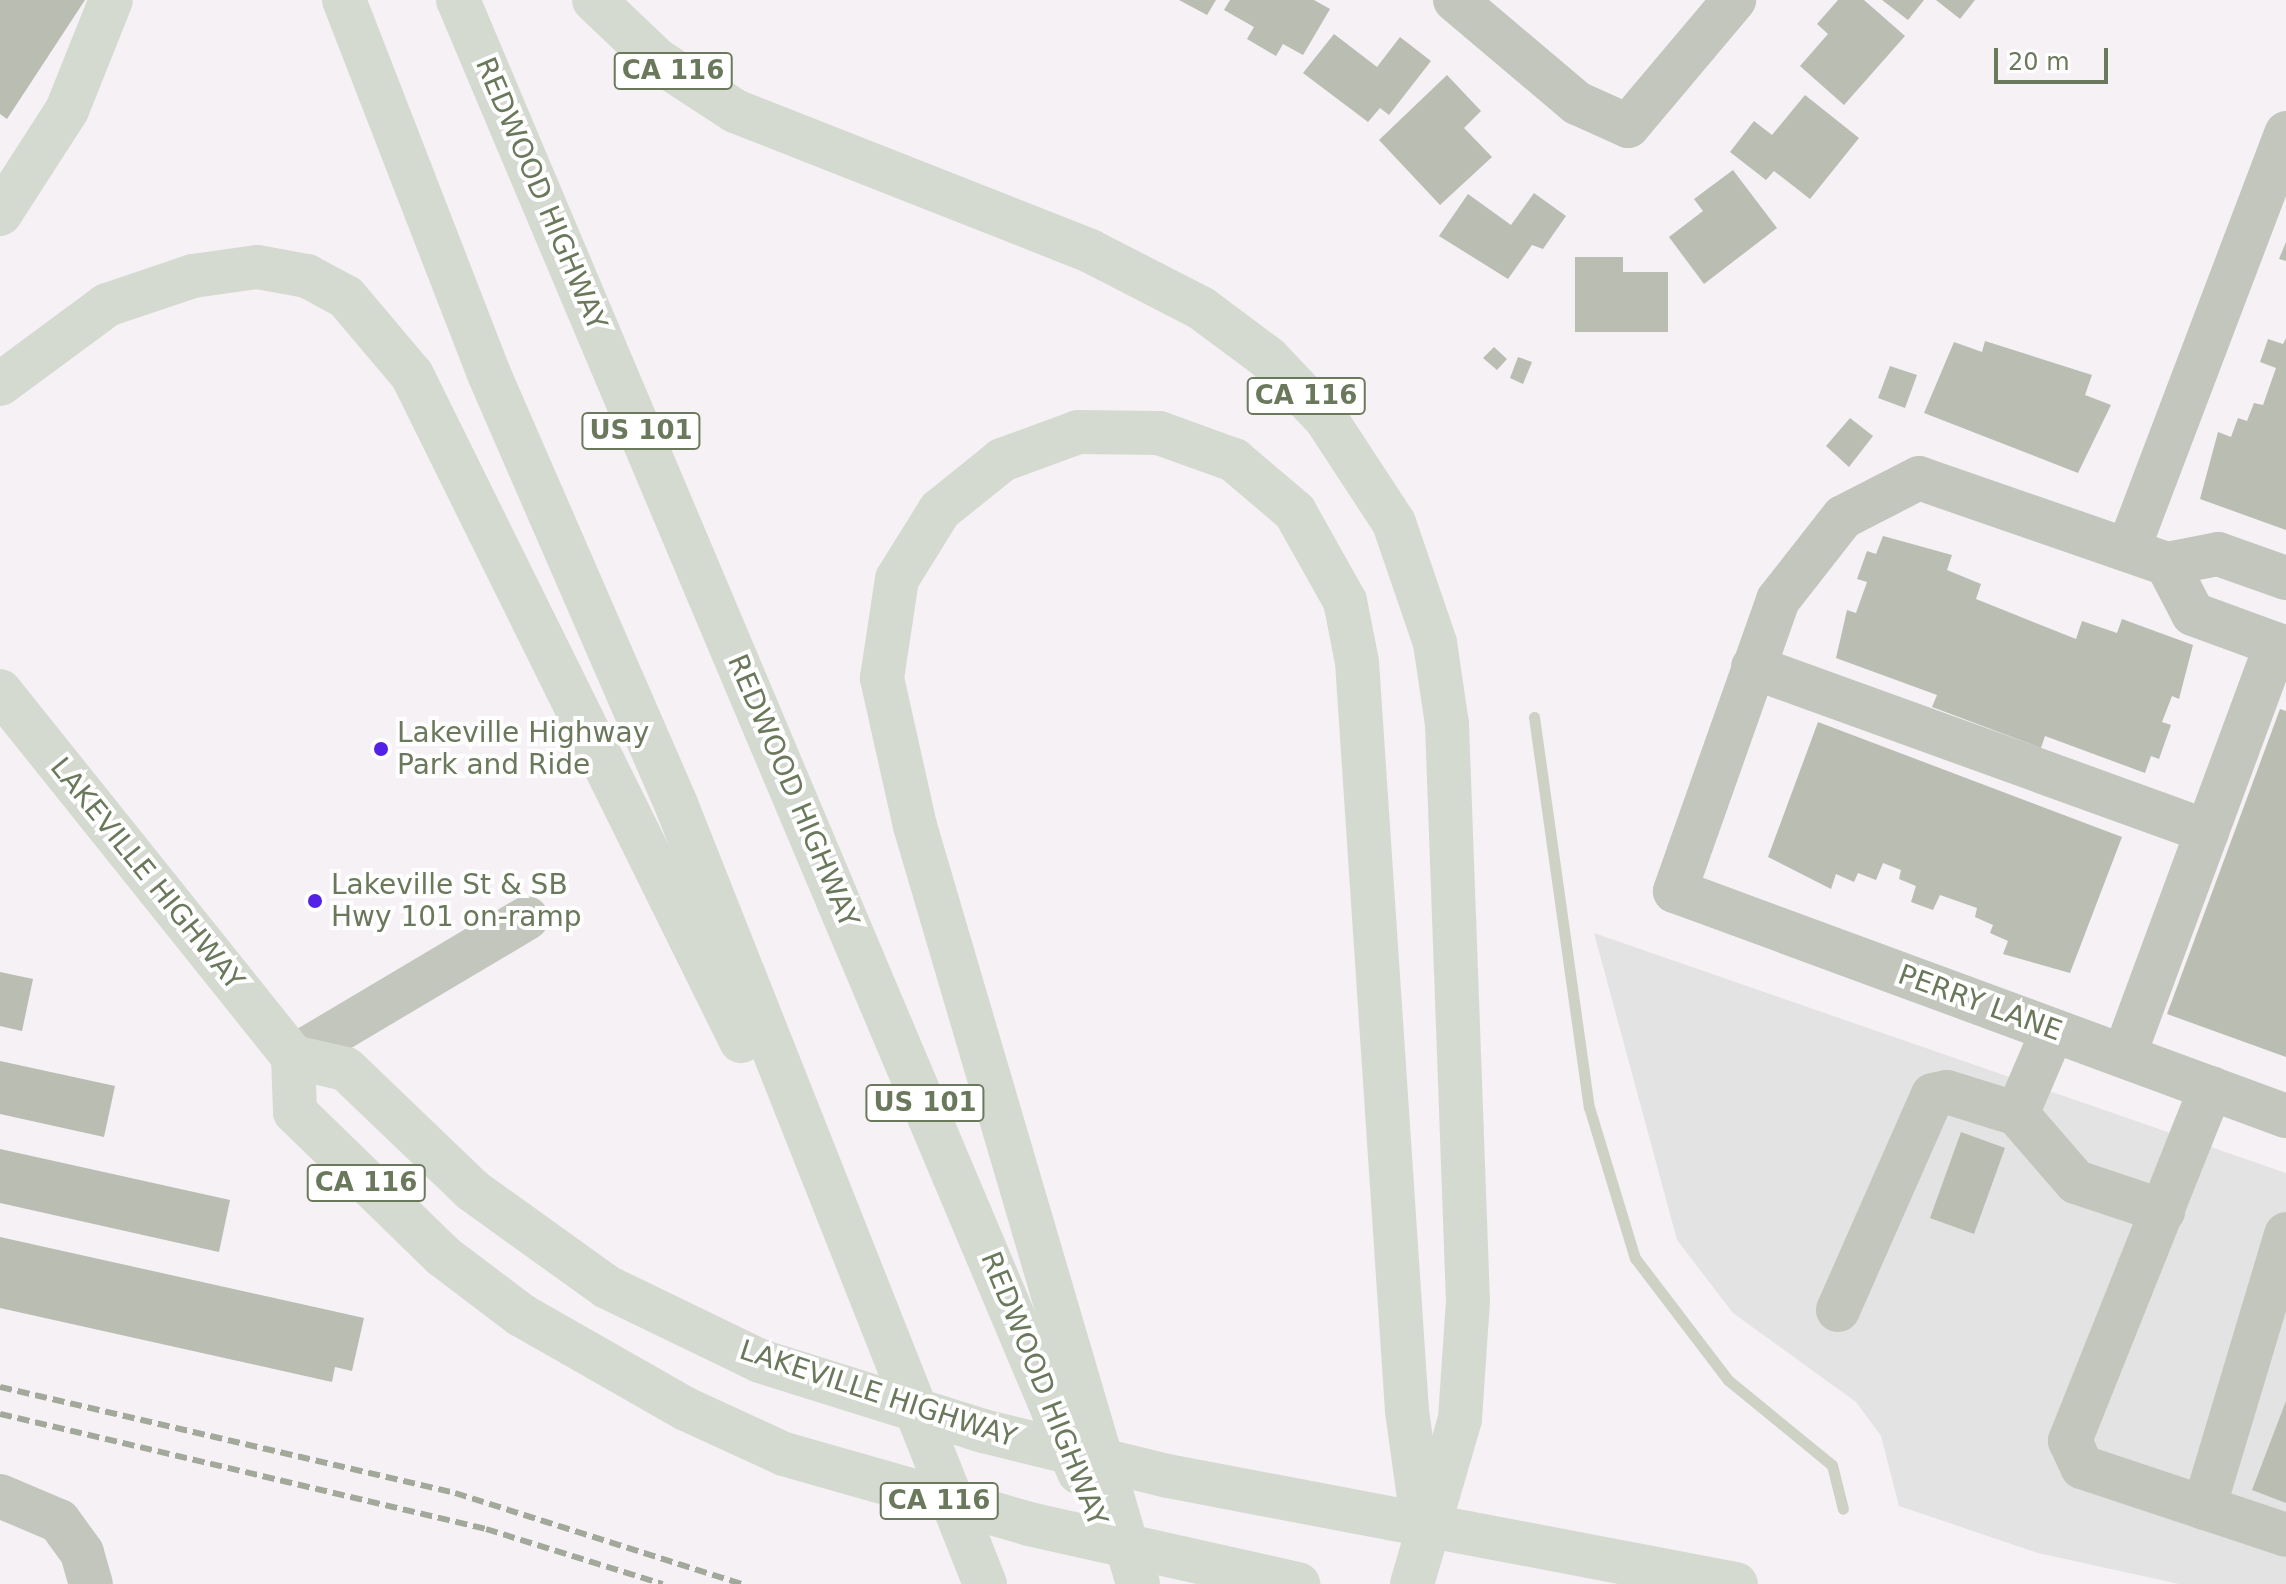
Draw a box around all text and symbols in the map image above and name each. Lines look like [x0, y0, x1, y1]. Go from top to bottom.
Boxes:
scale bar [1998, 32, 2112, 82]
text: 20 m [2008, 48, 2070, 76]
road number: CA 116 [613, 49, 733, 93]
street label: REDWOOD HIGHWAY [468, 52, 614, 336]
road number: CA 116 [1246, 374, 1366, 418]
road number: US 101 [581, 409, 701, 453]
street label: REDWOOD HIGHWAY [720, 649, 866, 933]
place label: Lakeville Highway Park and Ride [397, 716, 649, 782]
marker: Lakeville Highway Park and Ride [372, 740, 390, 758]
street label: LAKEVILLE HIGHWAY [43, 751, 251, 997]
place label: Lakeville St & SB Hwy 101 on-ramp [331, 868, 581, 934]
marker: Lakeville St & SB Hwy 101 on-ramp [306, 892, 324, 910]
street label: PERRY LANE [1894, 958, 2066, 1048]
road number: US 101 [865, 1081, 985, 1125]
road number: CA 116 [306, 1161, 426, 1205]
street label: REDWOOD HIGHWAY [973, 1247, 1115, 1531]
street label: LAKEVILLE HIGHWAY [735, 1333, 1021, 1455]
road number: CA 116 [879, 1479, 999, 1523]

